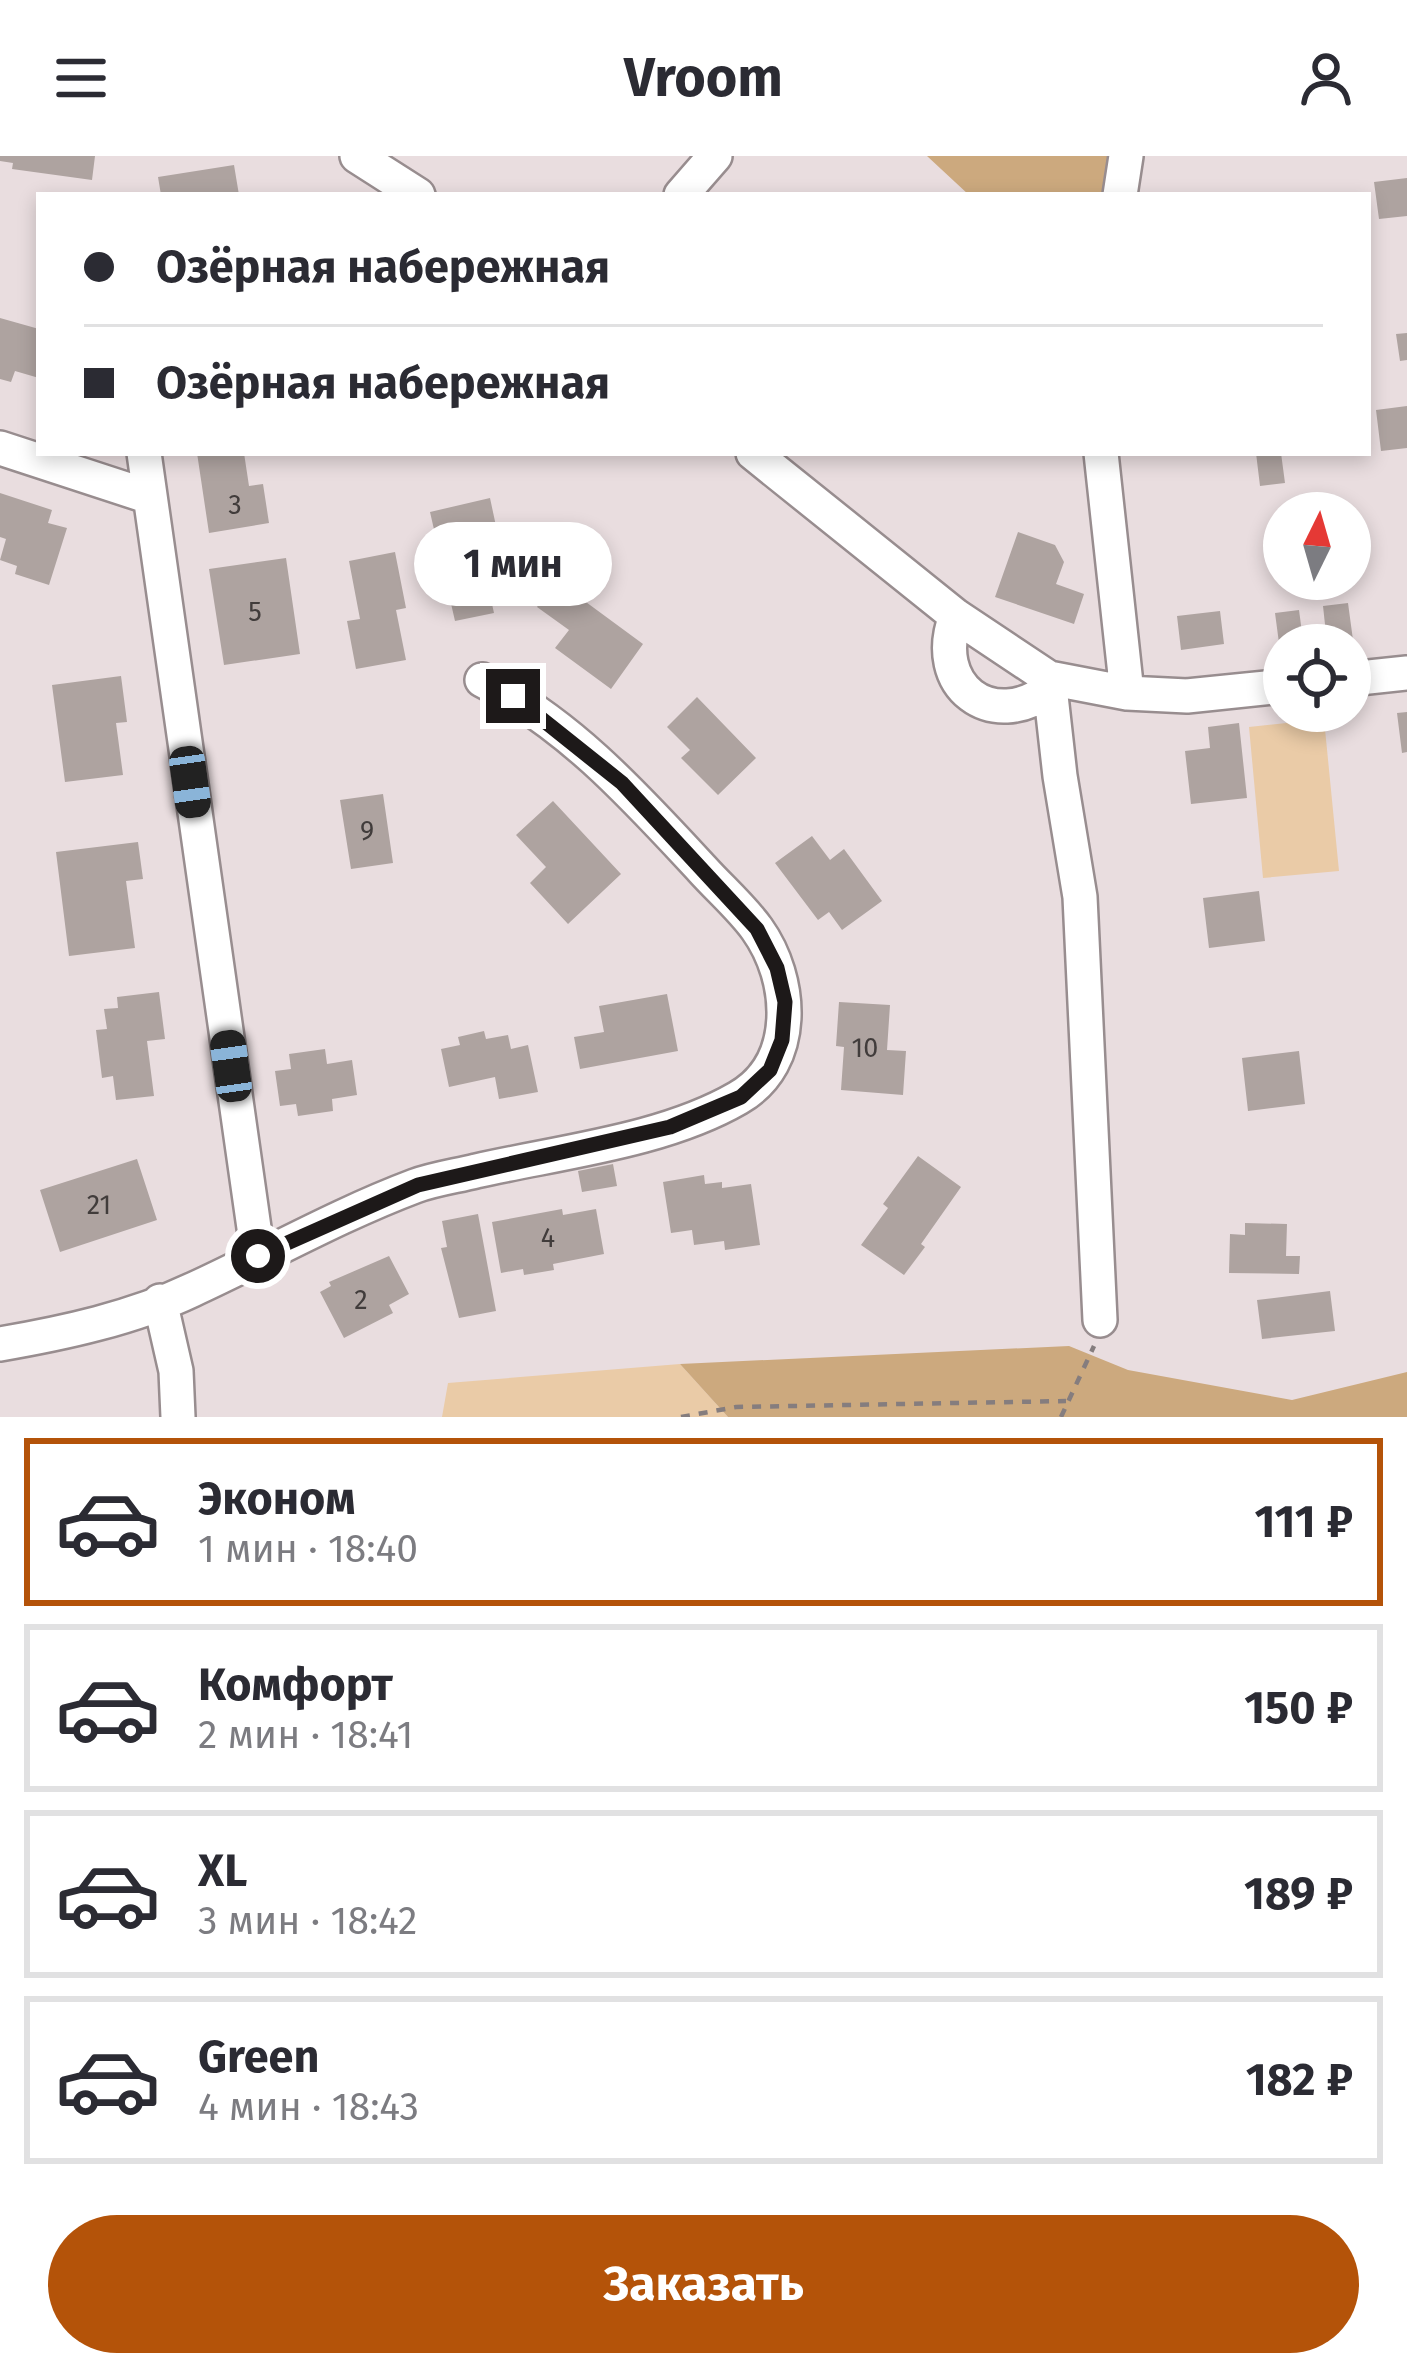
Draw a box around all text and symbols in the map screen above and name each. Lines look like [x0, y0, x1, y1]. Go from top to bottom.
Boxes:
icon: menu [48, 45, 114, 111]
icon: person [1293, 45, 1359, 111]
text: Vroom [624, 46, 783, 110]
text: Озёрная набережная [156, 240, 610, 294]
text: Озёрная набережная [156, 356, 610, 410]
house number: 3 [228, 489, 242, 521]
north arrow [1263, 492, 1371, 600]
map controls [1263, 492, 1371, 732]
callout: 1 мин [414, 522, 612, 606]
text: 1 мин [463, 541, 563, 587]
house number: 5 [248, 596, 262, 628]
button: locate [1263, 624, 1371, 732]
route end [486, 669, 540, 723]
car [167, 744, 213, 820]
house number: 9 [360, 815, 374, 847]
car [208, 1028, 254, 1104]
house number: 10 [852, 1032, 878, 1064]
house number: 21 [87, 1189, 111, 1221]
house number: 4 [541, 1222, 555, 1254]
route start [231, 1229, 285, 1283]
house number: 2 [354, 1284, 368, 1316]
icon: car [54, 1468, 162, 1576]
text: Эконом [198, 1472, 356, 1526]
text: 111 ₽ [1255, 1495, 1353, 1549]
text: 1 мин · 18:40 [198, 1526, 418, 1572]
icon: car [54, 1654, 162, 1762]
text: Комфорт [198, 1658, 393, 1712]
text: 150 ₽ [1244, 1681, 1353, 1735]
text: 2 мин · 18:41 [198, 1712, 413, 1758]
icon: car [54, 1840, 162, 1948]
text: XL [198, 1844, 247, 1898]
text: 189 ₽ [1244, 1867, 1353, 1921]
text: 3 мин · 18:42 [198, 1898, 417, 1944]
icon: car [54, 2026, 162, 2134]
text: Green [198, 2030, 319, 2084]
text: 182 ₽ [1246, 2053, 1353, 2107]
text: 4 мин · 18:43 [198, 2084, 419, 2130]
button: Заказать [48, 2215, 1359, 2353]

